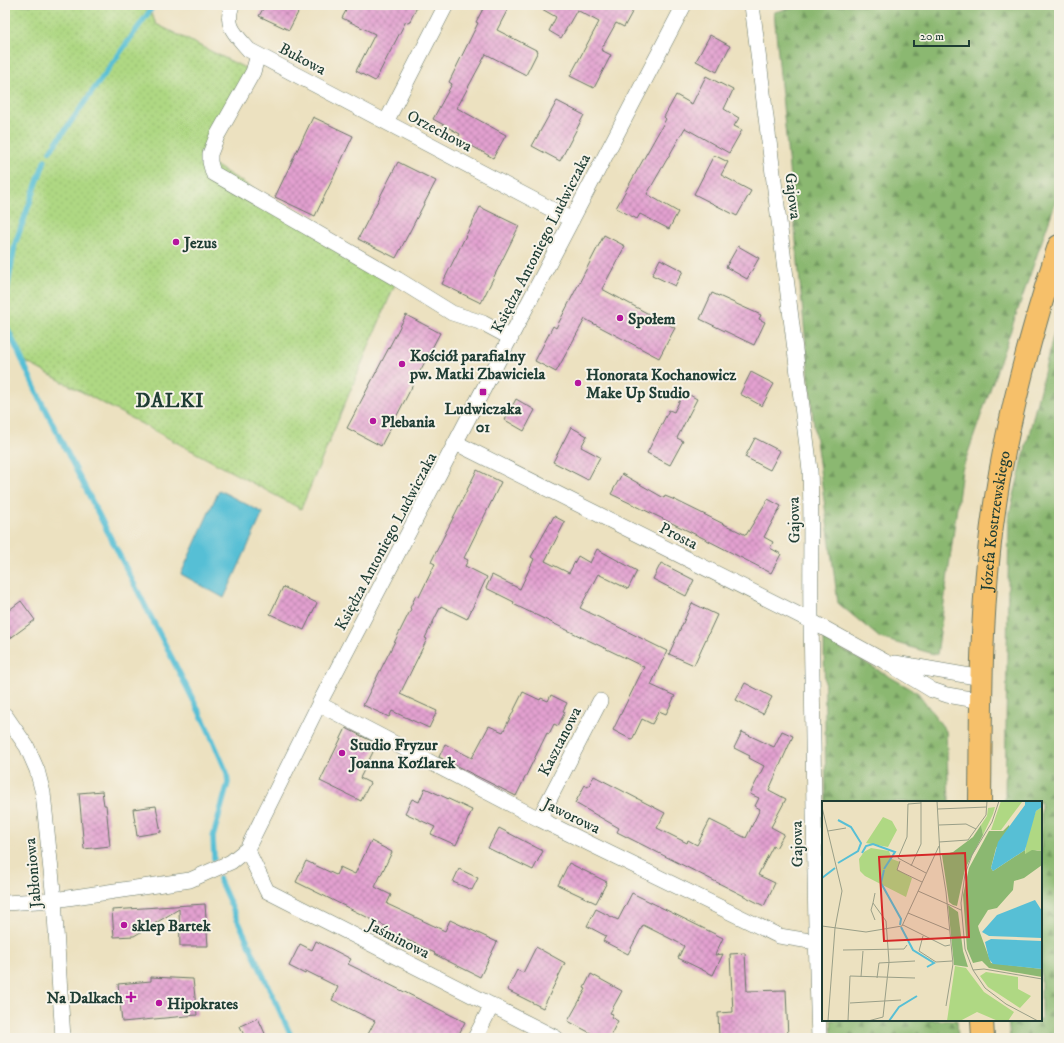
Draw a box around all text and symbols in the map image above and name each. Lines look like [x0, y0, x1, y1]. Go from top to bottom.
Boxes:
scale bar [914, 22, 969, 48]
text: 20 m [920, 29, 944, 44]
street label: Bukowa [276, 38, 330, 80]
street label: Orzechowa [404, 105, 476, 156]
street label: Księdza Antoniego Ludwiczaka [487, 150, 595, 337]
street label: Gajowa [780, 172, 806, 221]
place label: Jezus [182, 233, 217, 253]
marker: Jezus [171, 237, 181, 247]
place label: Społem [628, 309, 676, 329]
marker: Społem [615, 313, 625, 323]
place label: Kościół parafialny pw. Matki Zbawiciela [409, 346, 546, 384]
marker: Kościół parafialny pw. Matki Zbawiciela [397, 359, 407, 369]
place label: Honorata Kochanowicz Make Up Studio [586, 365, 736, 403]
marker: Honorata Kochanowicz Make Up Studio [573, 378, 583, 388]
marker: Ludwiczaka 01 [478, 387, 488, 397]
district label: DALKI [135, 389, 205, 414]
place label: Ludwiczaka 01 [445, 399, 523, 437]
place label: Plebania [381, 412, 436, 432]
marker: Plebania [368, 416, 378, 426]
street label: Księdza Antoniego Ludwiczaka [330, 449, 441, 634]
street label: Józefa Kostrzewskiego [976, 449, 1015, 594]
street label: Gajowa [784, 496, 804, 543]
street label: Prosta [656, 518, 701, 554]
street label: Kasztanowa [534, 703, 586, 780]
place label: Studio Fryzur Joanna Koźlarek [348, 735, 457, 773]
marker: Studio Fryzur Joanna Koźlarek [337, 748, 347, 758]
street label: Jaworowa [538, 793, 604, 838]
inset map [822, 801, 1042, 1021]
street label: Gajowa [787, 820, 807, 867]
street label: Jabłoniowa [20, 837, 46, 911]
street label: Jaśminowa [362, 914, 433, 963]
place label: sklep Bartek [132, 916, 212, 936]
marker: sklep Bartek [119, 920, 129, 930]
place label: Na Dalkach [46, 988, 124, 1008]
marker: Na Dalkach [126, 992, 136, 1002]
place label: Hipokrates [167, 994, 239, 1014]
marker: Hipokrates [154, 998, 164, 1008]

